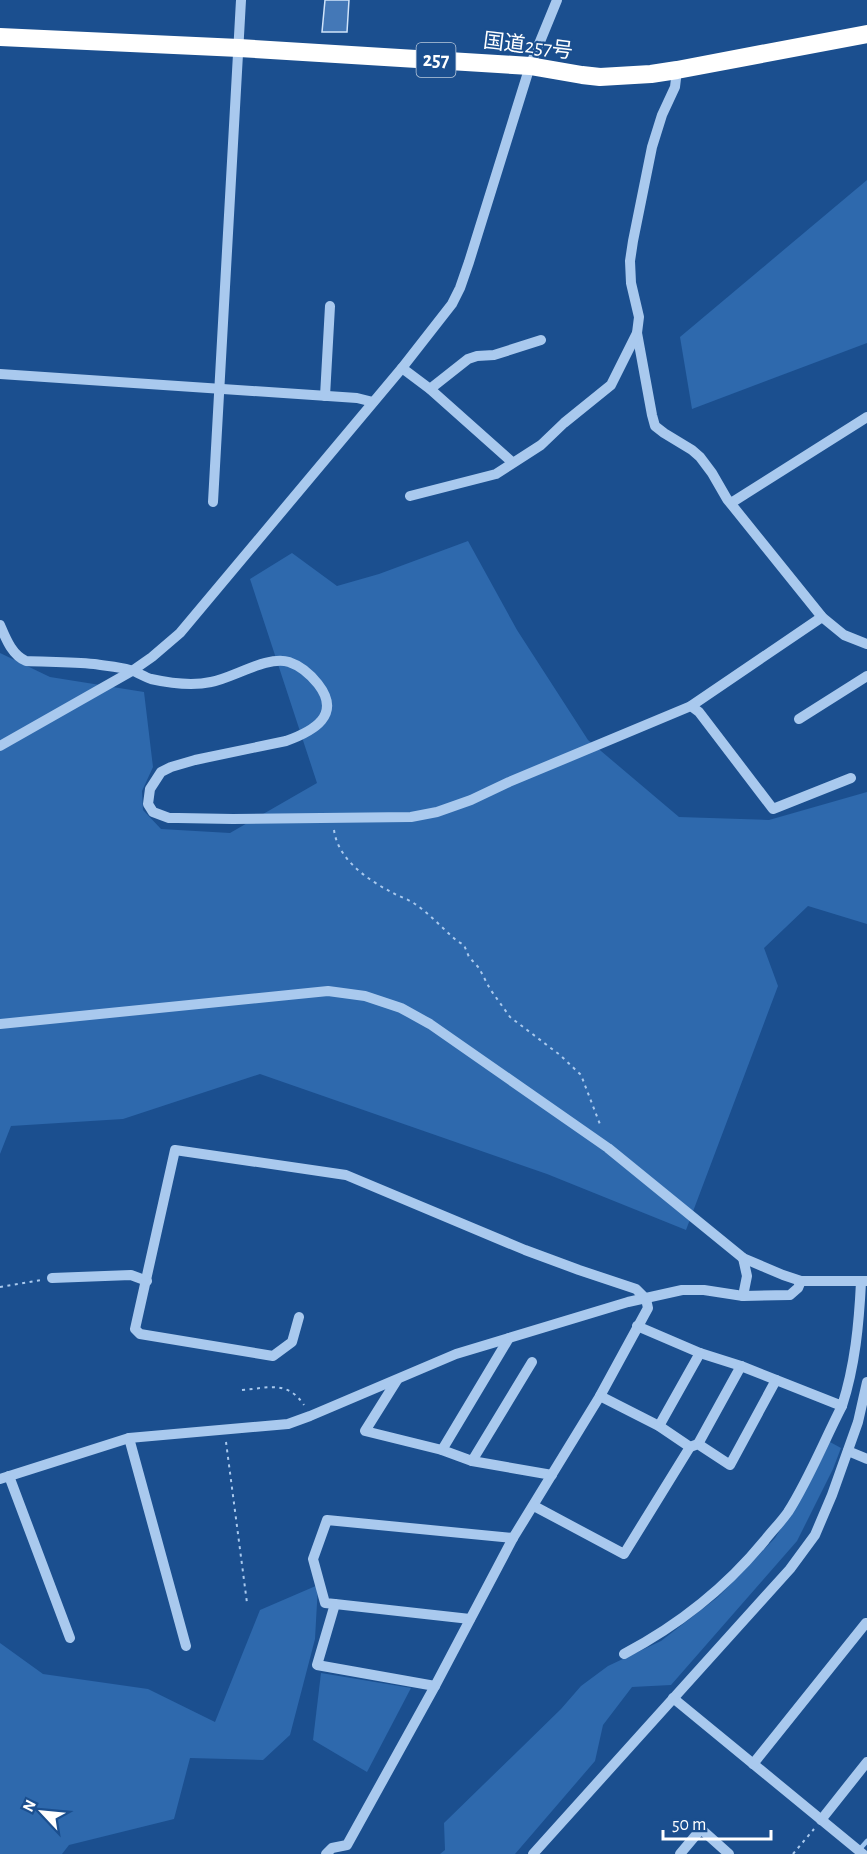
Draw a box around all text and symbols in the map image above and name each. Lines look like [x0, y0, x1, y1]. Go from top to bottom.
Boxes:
street label: 国道257号 [482, 29, 574, 62]
road number: 257 [416, 43, 456, 77]
north arrow [12, 1782, 72, 1842]
text: N [20, 1797, 39, 1814]
scale bar [663, 1803, 771, 1841]
text: 50 m [672, 1816, 706, 1834]

